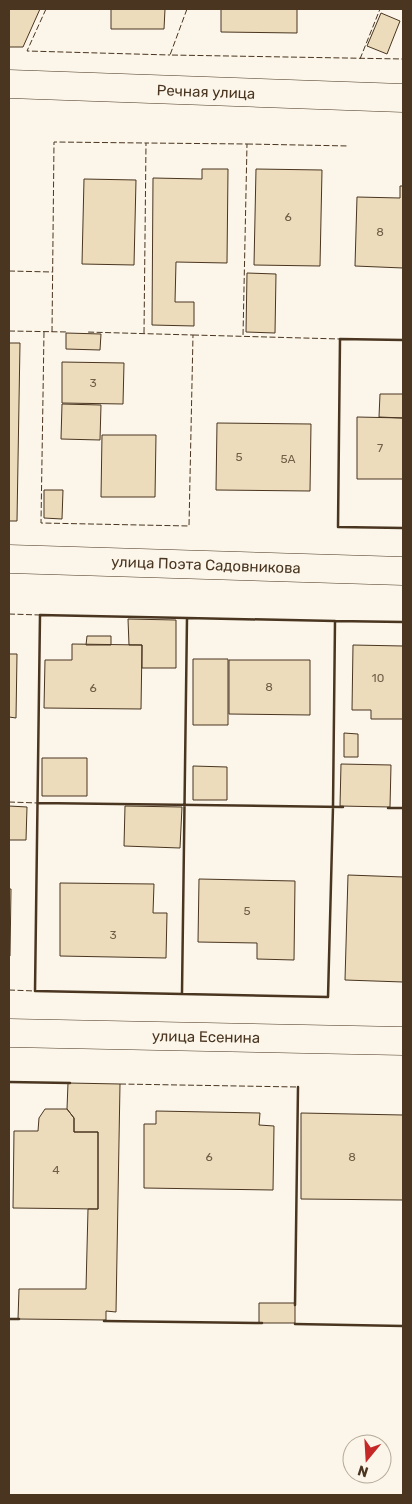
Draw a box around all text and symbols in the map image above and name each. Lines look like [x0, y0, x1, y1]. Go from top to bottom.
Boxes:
street label: Речная улица [156, 81, 256, 103]
house number: 6 [284, 210, 292, 224]
house number: 8 [376, 225, 384, 239]
house number: 3 [89, 376, 97, 390]
house number: 7 [377, 441, 383, 455]
house number: 5 [235, 450, 243, 464]
house number: 5А [280, 452, 296, 466]
street label: улица Поэта Садовникова [111, 553, 301, 577]
house number: 10 [372, 671, 384, 685]
house number: 8 [265, 680, 273, 694]
house number: 6 [89, 681, 97, 695]
house number: 5 [243, 904, 251, 918]
house number: 3 [109, 928, 117, 942]
street label: улица Есенина [152, 1027, 260, 1047]
house number: 6 [205, 1150, 213, 1164]
house number: 8 [348, 1150, 356, 1164]
house number: 4 [52, 1163, 60, 1177]
north arrow [342, 1434, 392, 1484]
text: N [356, 1461, 371, 1481]

